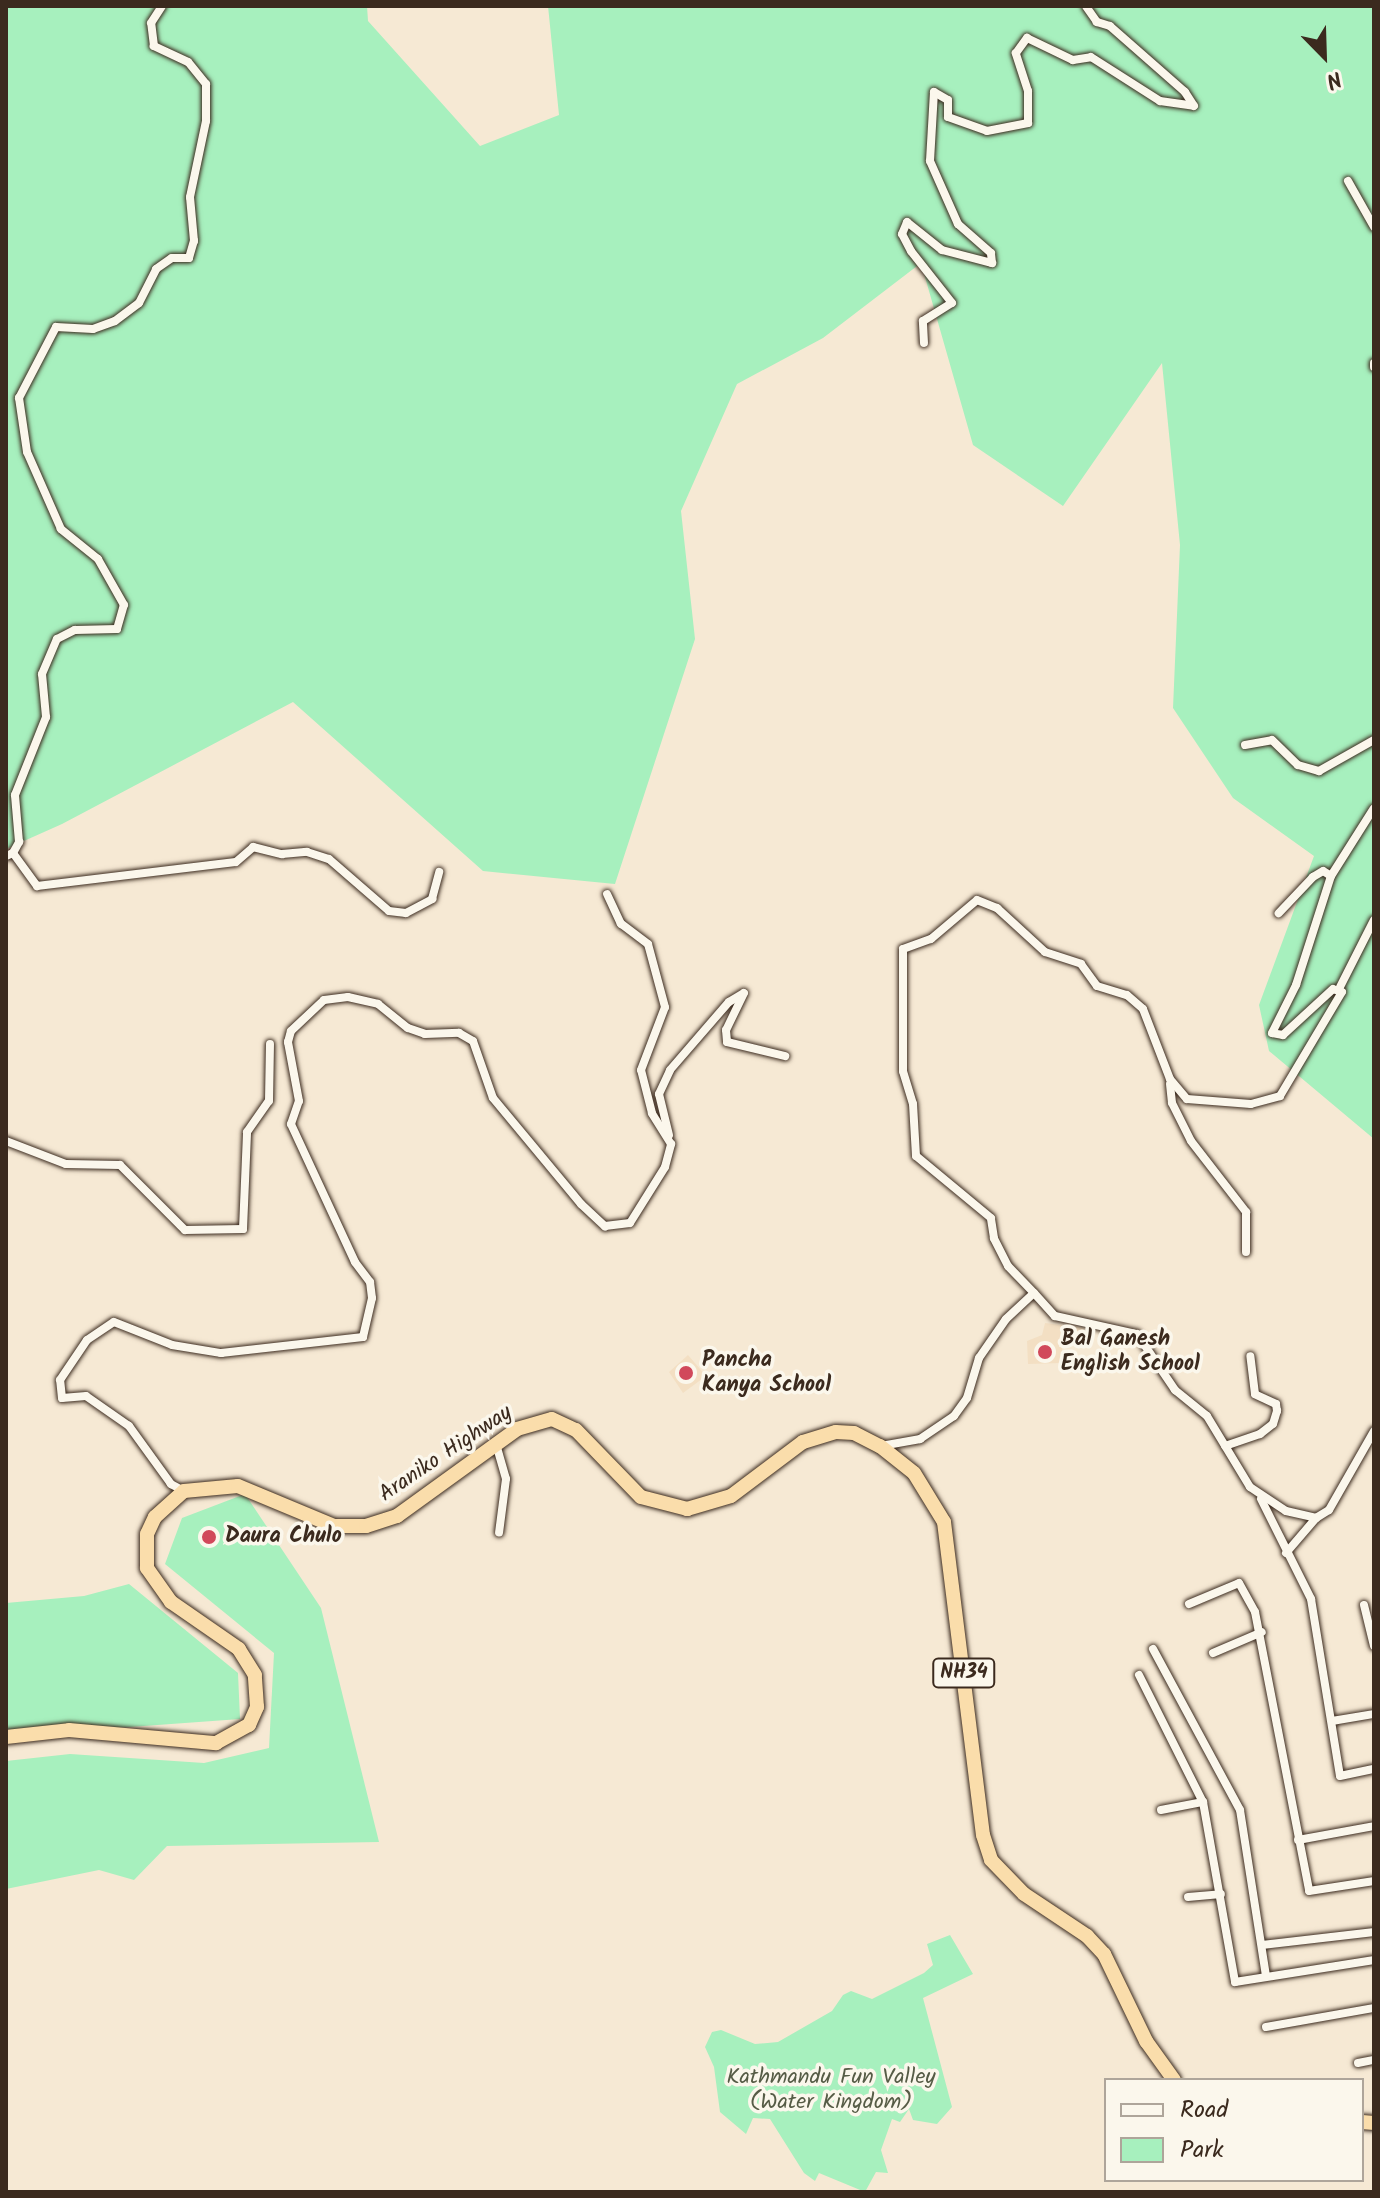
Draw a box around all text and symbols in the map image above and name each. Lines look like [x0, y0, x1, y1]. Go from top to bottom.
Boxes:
north arrow [1284, 16, 1364, 96]
text: N [1320, 60, 1347, 97]
place label: Bal Ganesh English School [1061, 1326, 1200, 1378]
marker: Bal Ganesh English School [1036, 1343, 1054, 1361]
place label: Pancha Kanya School [702, 1347, 831, 1398]
marker: Pancha Kanya School [677, 1364, 695, 1382]
street label: Araniko Highway [374, 1400, 518, 1508]
place label: Daura Chulo [225, 1524, 342, 1550]
marker: Daura Chulo [200, 1528, 218, 1546]
road number: NH34 [932, 1657, 996, 1689]
park label: Kathmandu Fun Valley (Water Kingdom) [726, 2064, 936, 2116]
legend [1104, 2078, 1364, 2182]
text: Road [1180, 2091, 1228, 2130]
text: Park [1180, 2131, 1224, 2170]

